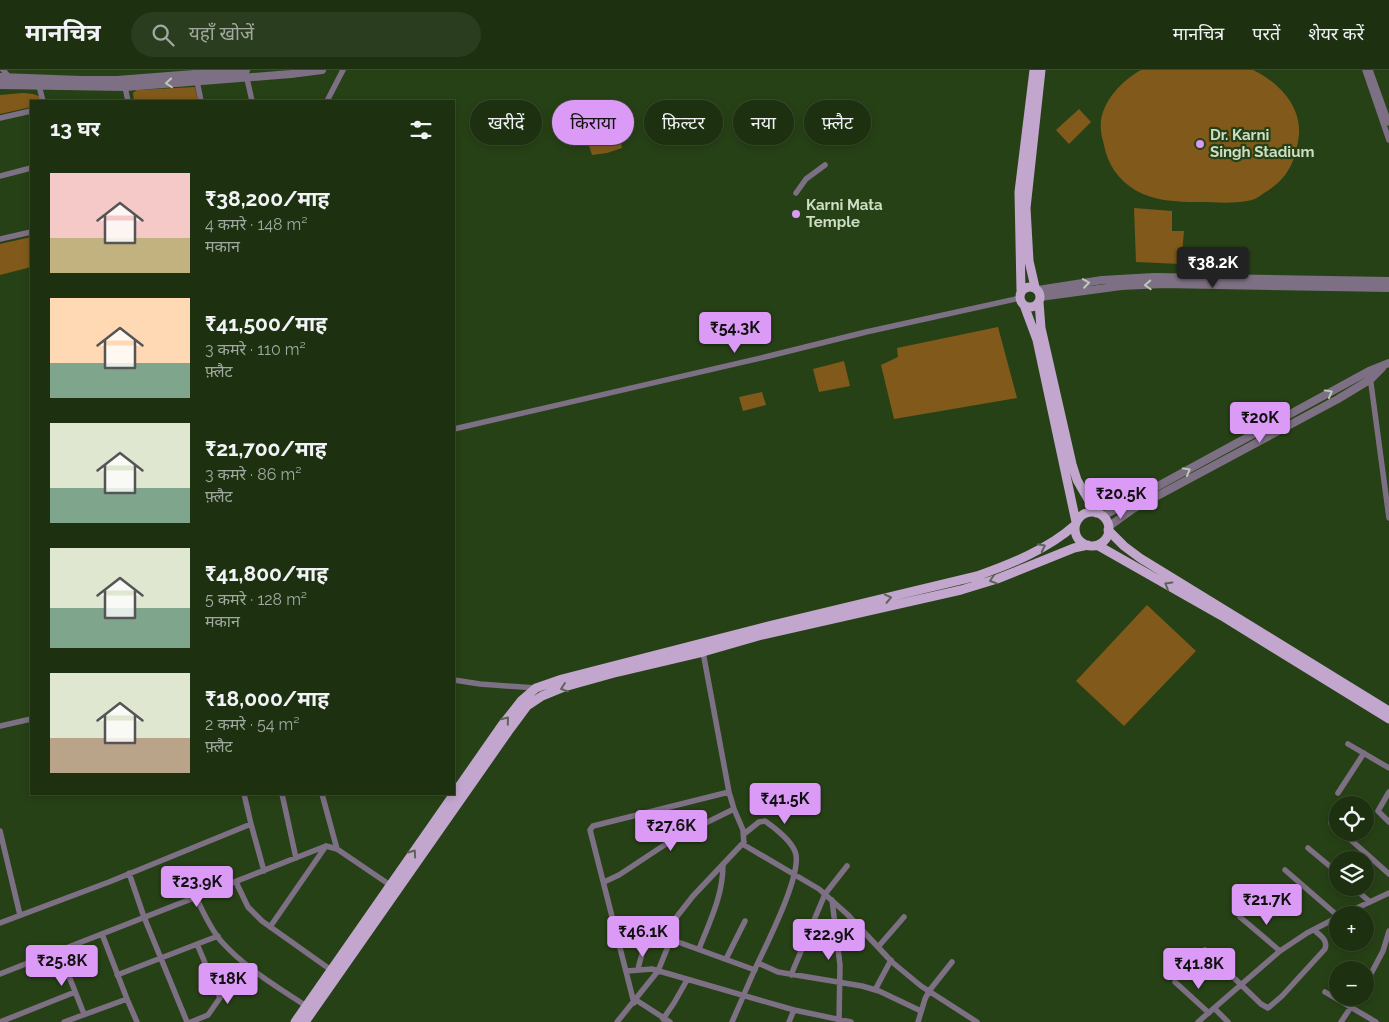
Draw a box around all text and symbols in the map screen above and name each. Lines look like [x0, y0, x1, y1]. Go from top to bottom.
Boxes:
search box [131, 12, 481, 57]
text: मानचित्र [25, 18, 101, 47]
icon: search [149, 21, 177, 49]
text: यहाँ खोजें [189, 22, 254, 44]
text: मानचित्र [1173, 23, 1224, 44]
text: परतें [1252, 23, 1280, 44]
text: शेयर करें [1308, 23, 1364, 44]
one-way arrow [165, 78, 173, 89]
chip: खरीदें [470, 100, 542, 145]
chip: किराया [552, 100, 634, 145]
chip: फ़िल्टर [644, 100, 723, 145]
chip: नया [733, 100, 794, 145]
chip: फ़्लैट [804, 100, 871, 145]
text: 13 घर [50, 116, 100, 141]
icon: filters [407, 116, 435, 144]
place label: Dr. Karni Singh Stadium [1210, 126, 1314, 161]
marker: Dr. Karni Singh Stadium [1194, 138, 1206, 150]
text: ₹38,200/माह [205, 186, 329, 211]
icon: home [90, 193, 150, 253]
place label: Karni Mata Temple [806, 196, 883, 231]
marker: Karni Mata Temple [790, 208, 802, 220]
text: 4 कमरे · 148 m² [205, 215, 307, 234]
text: मकान [205, 237, 240, 256]
pin: ₹38.2K [1172, 246, 1254, 289]
text: ₹38.2K [1188, 253, 1238, 272]
one-way arrow [1081, 278, 1090, 288]
one-way arrow [1144, 280, 1152, 291]
text: ₹41,500/माह [205, 311, 327, 336]
pin: ₹54.3K [694, 312, 776, 354]
icon: home [90, 318, 150, 378]
text: ₹54.3K [710, 318, 760, 337]
text: 3 कमरे · 110 m² [205, 340, 306, 359]
text: फ़्लैट [205, 362, 233, 381]
one-way arrow [1324, 389, 1333, 399]
pin: ₹20K [1230, 402, 1290, 444]
text: ₹20K [1241, 408, 1279, 427]
text: ₹21,700/माह [205, 436, 327, 461]
icon: home [90, 443, 150, 503]
text: 3 कमरे · 86 m² [205, 465, 301, 484]
one-way arrow [1182, 467, 1191, 477]
pin: ₹20.5K [1080, 478, 1162, 520]
text: ₹20.5K [1096, 484, 1146, 503]
text: फ़्लैट [205, 487, 233, 506]
one-way arrow [1037, 543, 1046, 553]
text: ₹41,800/माह [205, 561, 328, 586]
icon: home [90, 568, 150, 628]
one-way arrow [989, 574, 998, 584]
one-way arrow [1164, 581, 1173, 591]
text: 5 कमरे · 128 m² [205, 590, 307, 609]
one-way arrow [884, 593, 893, 604]
text: मकान [205, 612, 240, 631]
one-way arrow [560, 682, 569, 692]
text: ₹18,000/माह [205, 686, 329, 711]
icon: home [90, 693, 150, 753]
text: 2 कमरे · 54 m² [205, 715, 299, 734]
one-way arrow [501, 717, 509, 726]
text: फ़्लैट [205, 737, 233, 756]
pin: ₹41.5K [744, 782, 826, 825]
text: ₹41.5K [761, 789, 809, 808]
map controls [1329, 796, 1374, 1006]
button: locate [1329, 796, 1374, 841]
pin: ₹27.6K [630, 810, 712, 852]
text: ₹27.6K [646, 816, 696, 835]
one-way arrow [407, 849, 416, 859]
button: layers [1329, 851, 1374, 896]
pin: ₹23.9K [156, 866, 238, 908]
text: ₹23.9K [172, 872, 222, 891]
pin: ₹21.7K [1226, 884, 1308, 926]
text: ₹21.7K [1243, 890, 1291, 909]
button: + [1329, 906, 1374, 951]
pin: ₹46.1K [602, 916, 684, 958]
pin: ₹22.9K [788, 918, 870, 961]
text: ₹46.1K [618, 922, 668, 941]
text: ₹22.9K [804, 925, 854, 944]
pin: ₹25.8K [21, 944, 103, 987]
pin: ₹41.8K [1158, 948, 1240, 990]
text: ₹25.8K [37, 951, 87, 970]
text: ₹41.8K [1174, 954, 1224, 973]
button: − [1329, 961, 1374, 1006]
pin: ₹18K [198, 962, 258, 1005]
text: ₹18K [210, 969, 246, 988]

